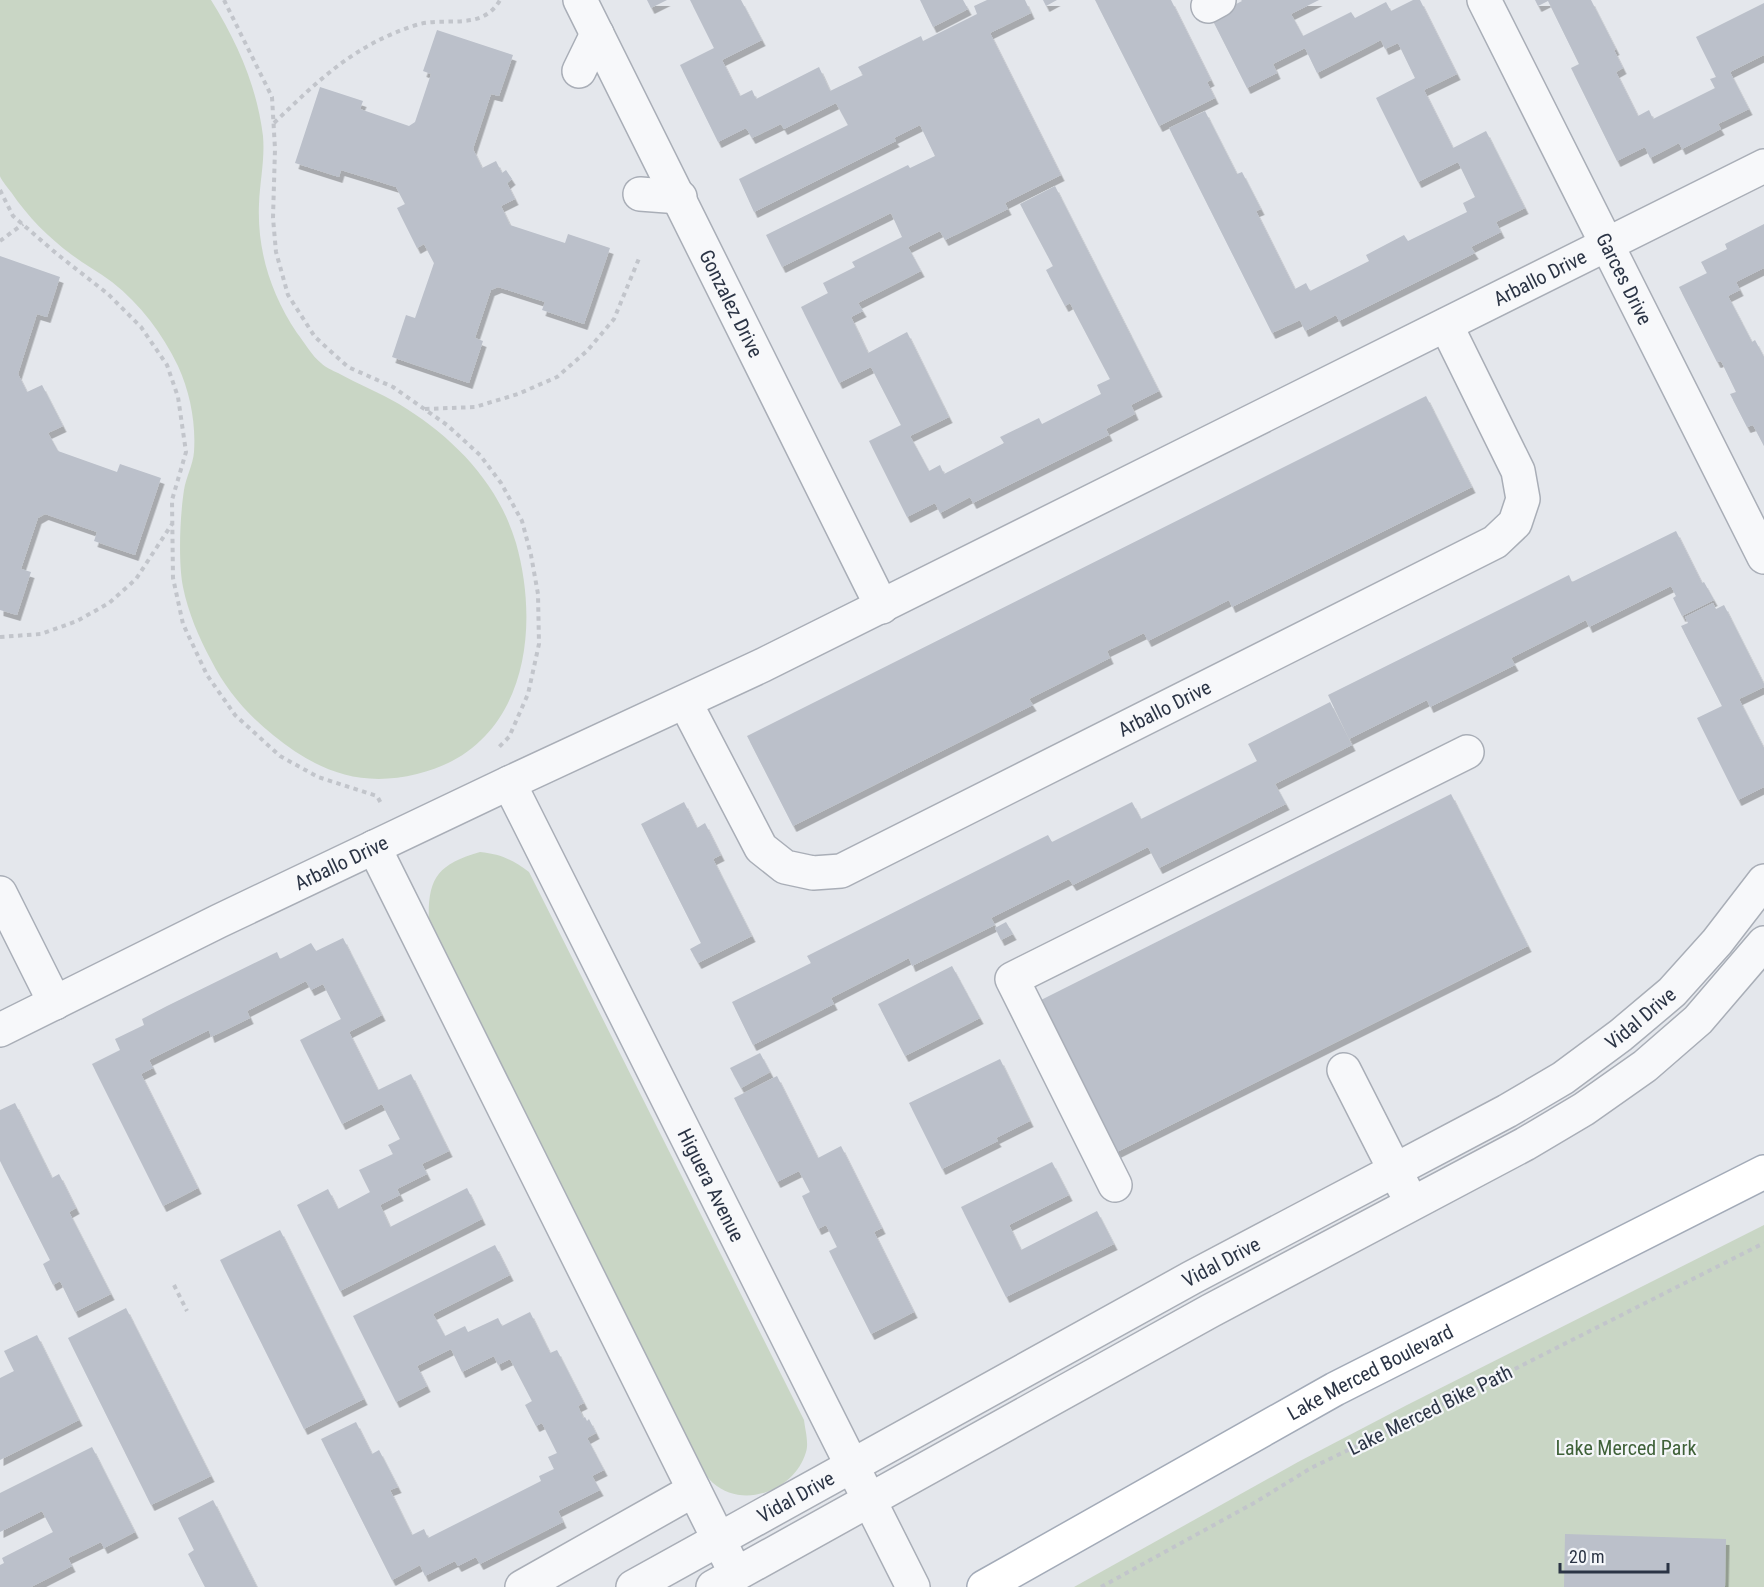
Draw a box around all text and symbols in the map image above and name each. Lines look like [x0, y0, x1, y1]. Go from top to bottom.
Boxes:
street label: Garces Drive [1591, 229, 1657, 329]
street label: Arballo Drive [1489, 244, 1590, 311]
street label: Gonzalez Drive [694, 246, 768, 361]
street label: Arballo Drive [1114, 675, 1215, 742]
street label: Arballo Drive [291, 830, 392, 895]
street label: Vidal Drive [1600, 982, 1681, 1055]
street label: Higuera Avenue [673, 1125, 749, 1246]
street label: Vidal Drive [1178, 1232, 1264, 1292]
street label: Lake Merced Boulevard [1283, 1319, 1457, 1425]
street label: Lake Merced Bike Path [1344, 1360, 1516, 1460]
park label: Lake Merced Park [1555, 1436, 1697, 1460]
street label: Vidal Drive [753, 1466, 838, 1528]
scale bar [1560, 1536, 1668, 1574]
text: 20 m [1569, 1546, 1604, 1567]

